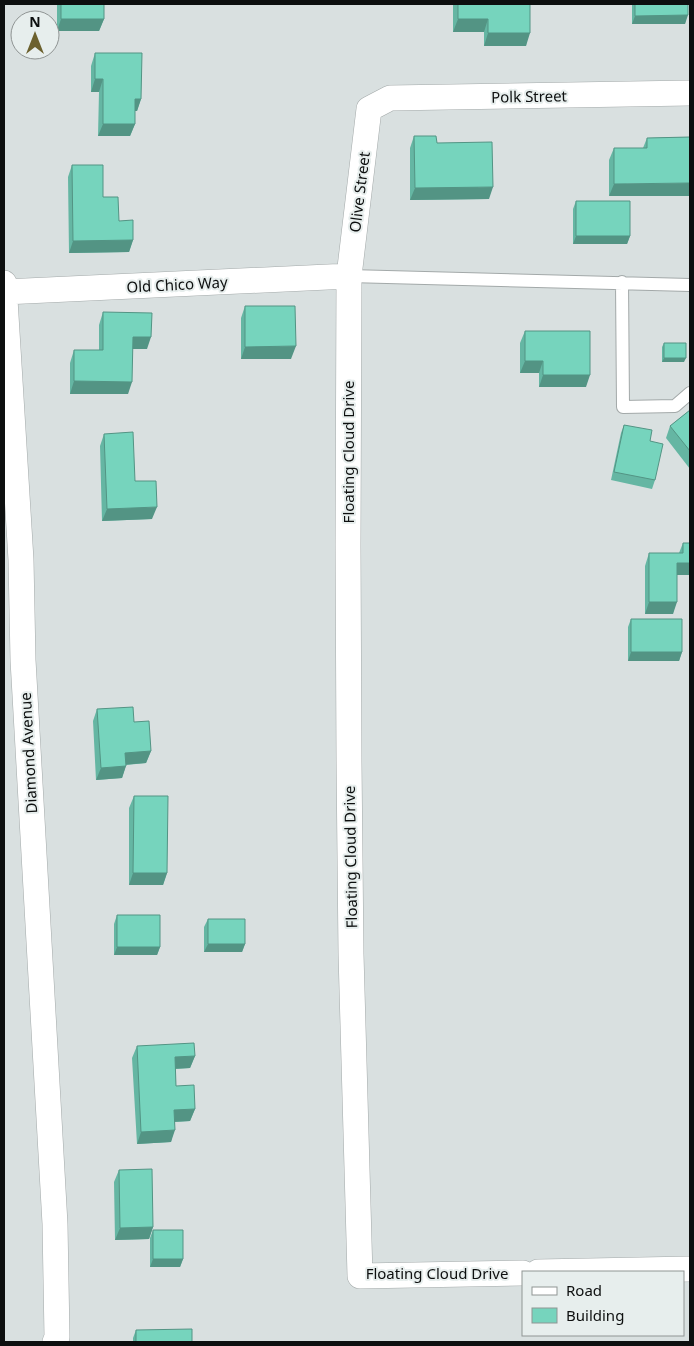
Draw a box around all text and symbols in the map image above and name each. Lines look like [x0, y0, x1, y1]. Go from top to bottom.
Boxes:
north arrow [10, 10, 60, 60]
text: N [29, 12, 41, 31]
street label: Polk Street [491, 85, 568, 107]
street label: Olive Street [344, 150, 374, 234]
street label: Old Chico Way [126, 271, 228, 297]
street label: Floating Cloud Drive [338, 381, 358, 523]
street label: Diamond Avenue [15, 692, 41, 814]
street label: Floating Cloud Drive [339, 785, 361, 929]
street label: Floating Cloud Drive [366, 1263, 508, 1283]
legend [522, 1271, 684, 1336]
text: Road [566, 1280, 602, 1300]
text: Building [566, 1305, 624, 1325]

